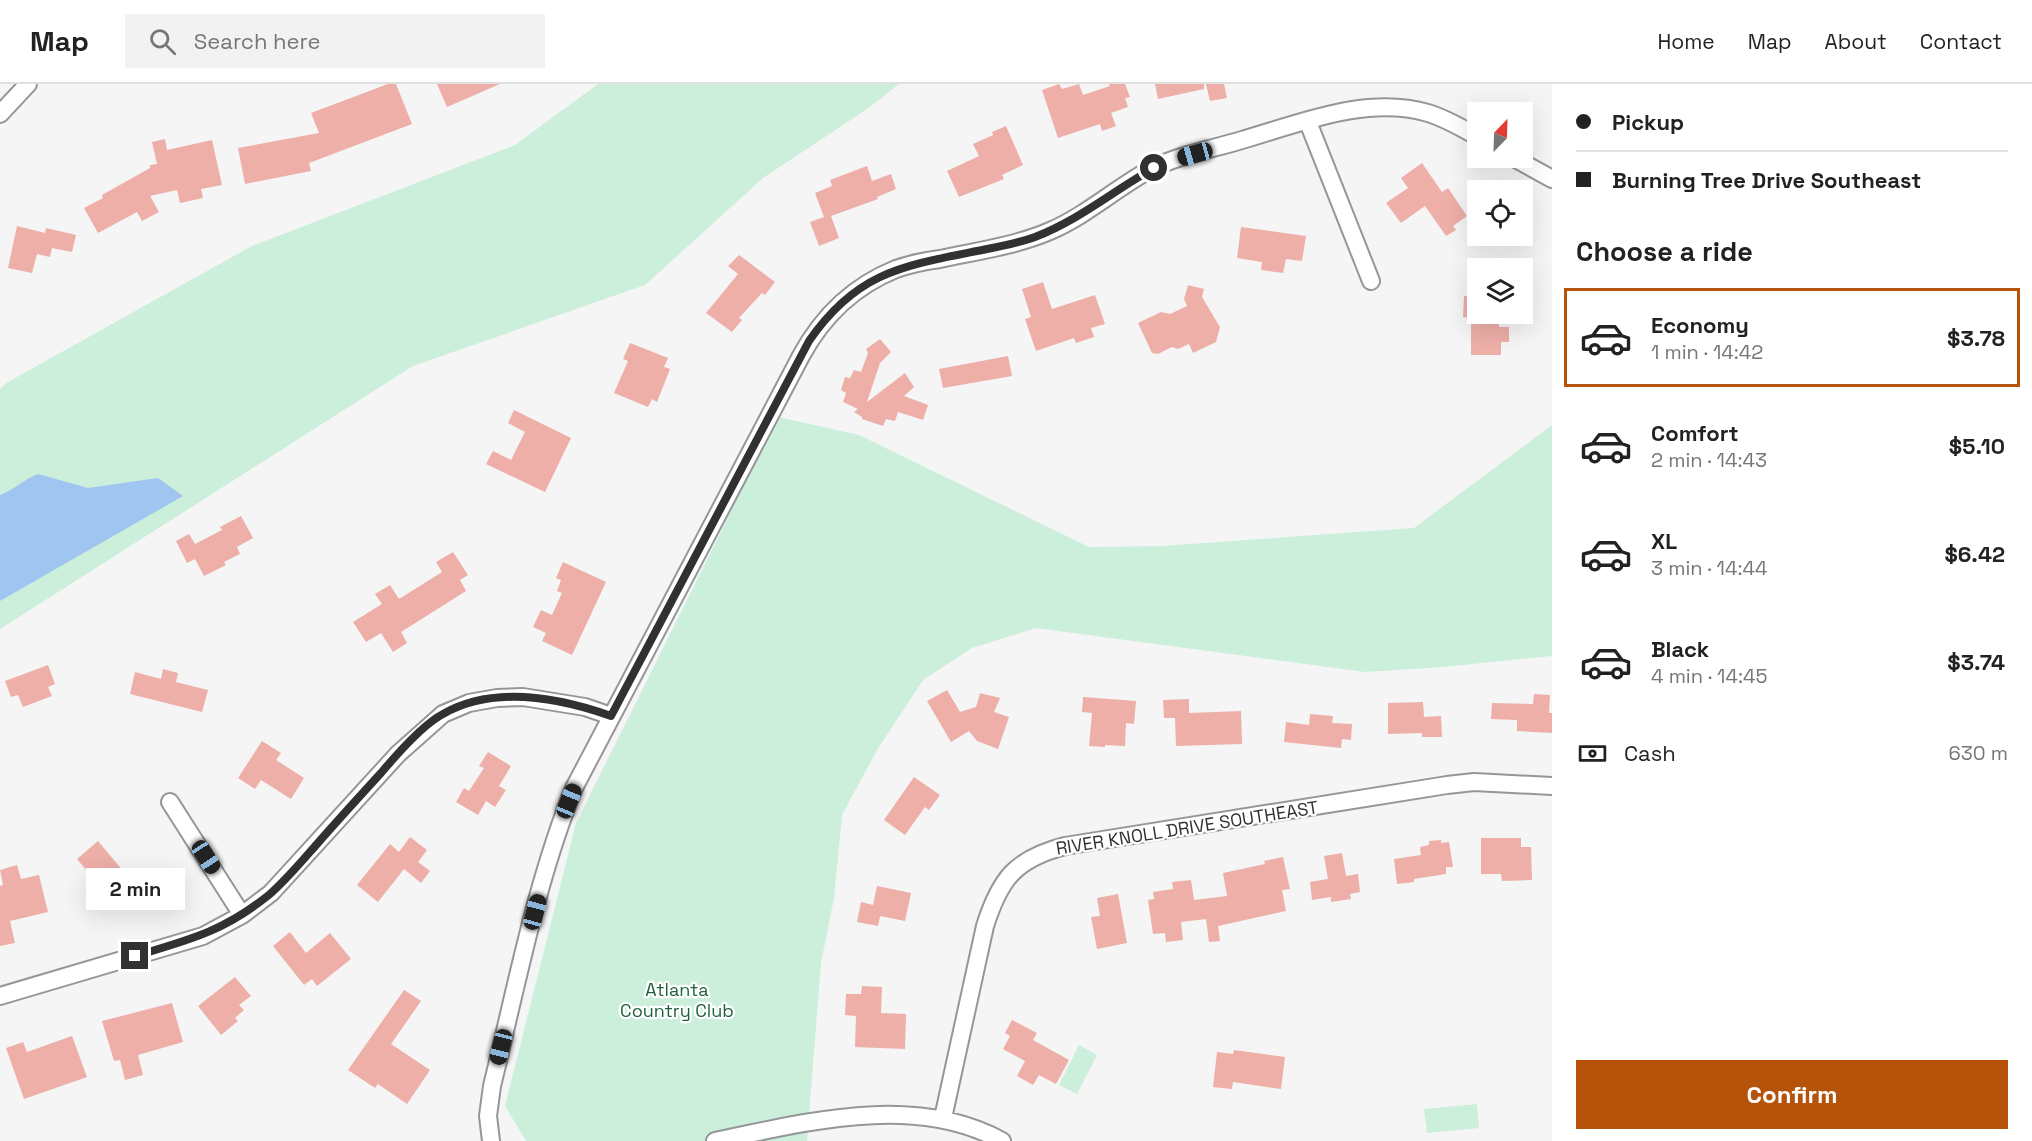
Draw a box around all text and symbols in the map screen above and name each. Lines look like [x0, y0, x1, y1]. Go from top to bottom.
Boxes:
search box [125, 14, 545, 68]
text: Map [30, 23, 89, 59]
icon: search [146, 25, 179, 58]
text: Search here [194, 27, 321, 55]
text: Home [1657, 28, 1715, 55]
text: Map [1748, 28, 1792, 55]
text: About [1825, 28, 1887, 55]
text: Contact [1920, 28, 2002, 55]
north arrow [1467, 102, 1533, 168]
map controls [1467, 102, 1533, 324]
text: Pickup [1612, 108, 1684, 136]
car [1175, 140, 1215, 168]
route start [1140, 154, 1167, 181]
text: Burning Tree Drive Southeast [1612, 166, 1921, 194]
button: locate [1467, 180, 1533, 246]
text: Choose a ride [1576, 234, 1753, 269]
button: layers [1467, 258, 1533, 324]
icon: car [1579, 311, 1633, 365]
text: Economy [1651, 311, 1749, 339]
text: $3.78 [1947, 324, 2005, 352]
text: 1 min · 14:42 [1651, 339, 1763, 365]
icon: car [1579, 419, 1633, 473]
text: Comfort [1651, 419, 1739, 447]
text: $5.10 [1949, 432, 2005, 460]
text: 2 min · 14:43 [1651, 447, 1767, 473]
icon: car [1579, 527, 1633, 581]
text: XL [1651, 527, 1677, 555]
text: $6.42 [1944, 540, 2005, 568]
text: 3 min · 14:44 [1651, 555, 1768, 581]
icon: car [1579, 635, 1633, 689]
text: Black [1651, 635, 1709, 663]
text: $3.74 [1947, 648, 2005, 676]
text: 4 min · 14:45 [1651, 663, 1767, 689]
icon: cash [1576, 737, 1609, 770]
text: Cash [1624, 739, 1676, 767]
text: 630 m [1949, 740, 2008, 766]
car [554, 781, 584, 821]
street label: RIVER KNOLL DRIVE SOUTHEAST [1054, 795, 1320, 860]
car [189, 837, 223, 877]
callout: 2 min [86, 869, 184, 911]
text: 2 min [110, 876, 161, 902]
car [522, 892, 548, 932]
route end [121, 942, 148, 969]
park label: Atlanta Country Club [620, 978, 734, 1022]
car [488, 1027, 514, 1067]
button: Confirm [1576, 1060, 2008, 1129]

